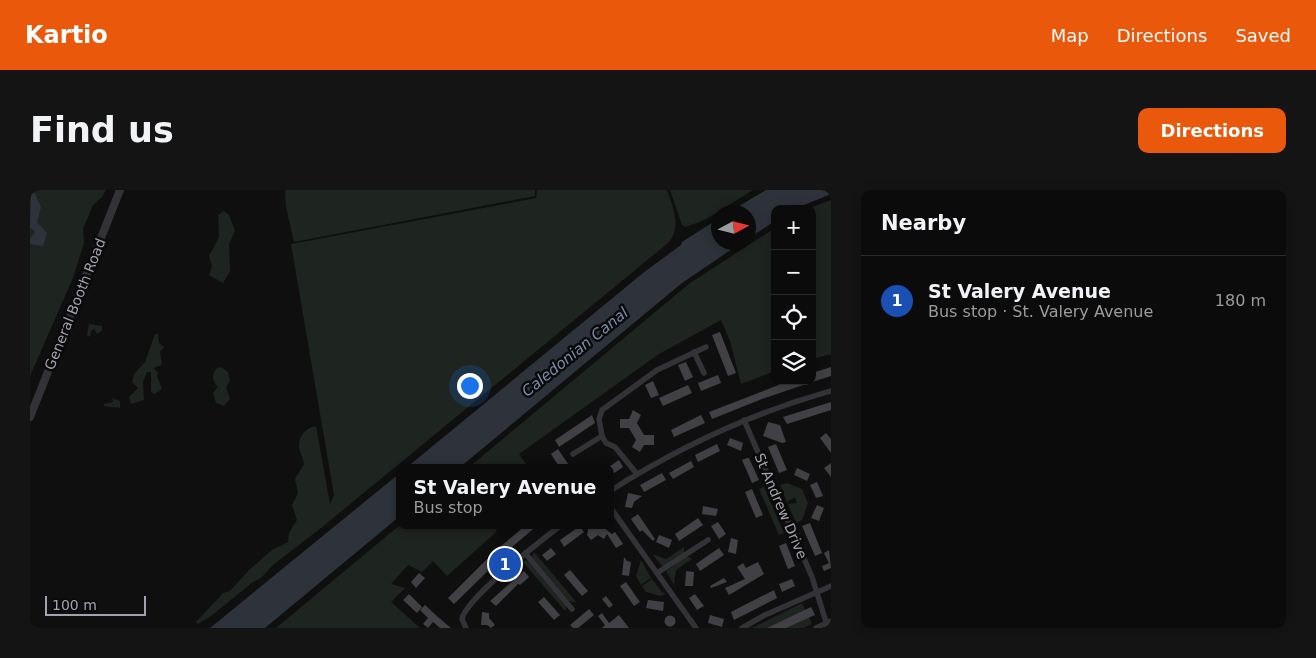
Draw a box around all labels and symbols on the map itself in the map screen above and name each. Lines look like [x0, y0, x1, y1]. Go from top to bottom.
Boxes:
north arrow [711, 205, 756, 250]
street label: General Booth Road [41, 236, 109, 372]
water label: Caledonian Canal [518, 303, 632, 400]
your location [457, 373, 483, 399]
street label: St Andrew Drive [751, 451, 811, 561]
pin: 1 [489, 545, 521, 583]
scale bar [45, 593, 146, 616]

